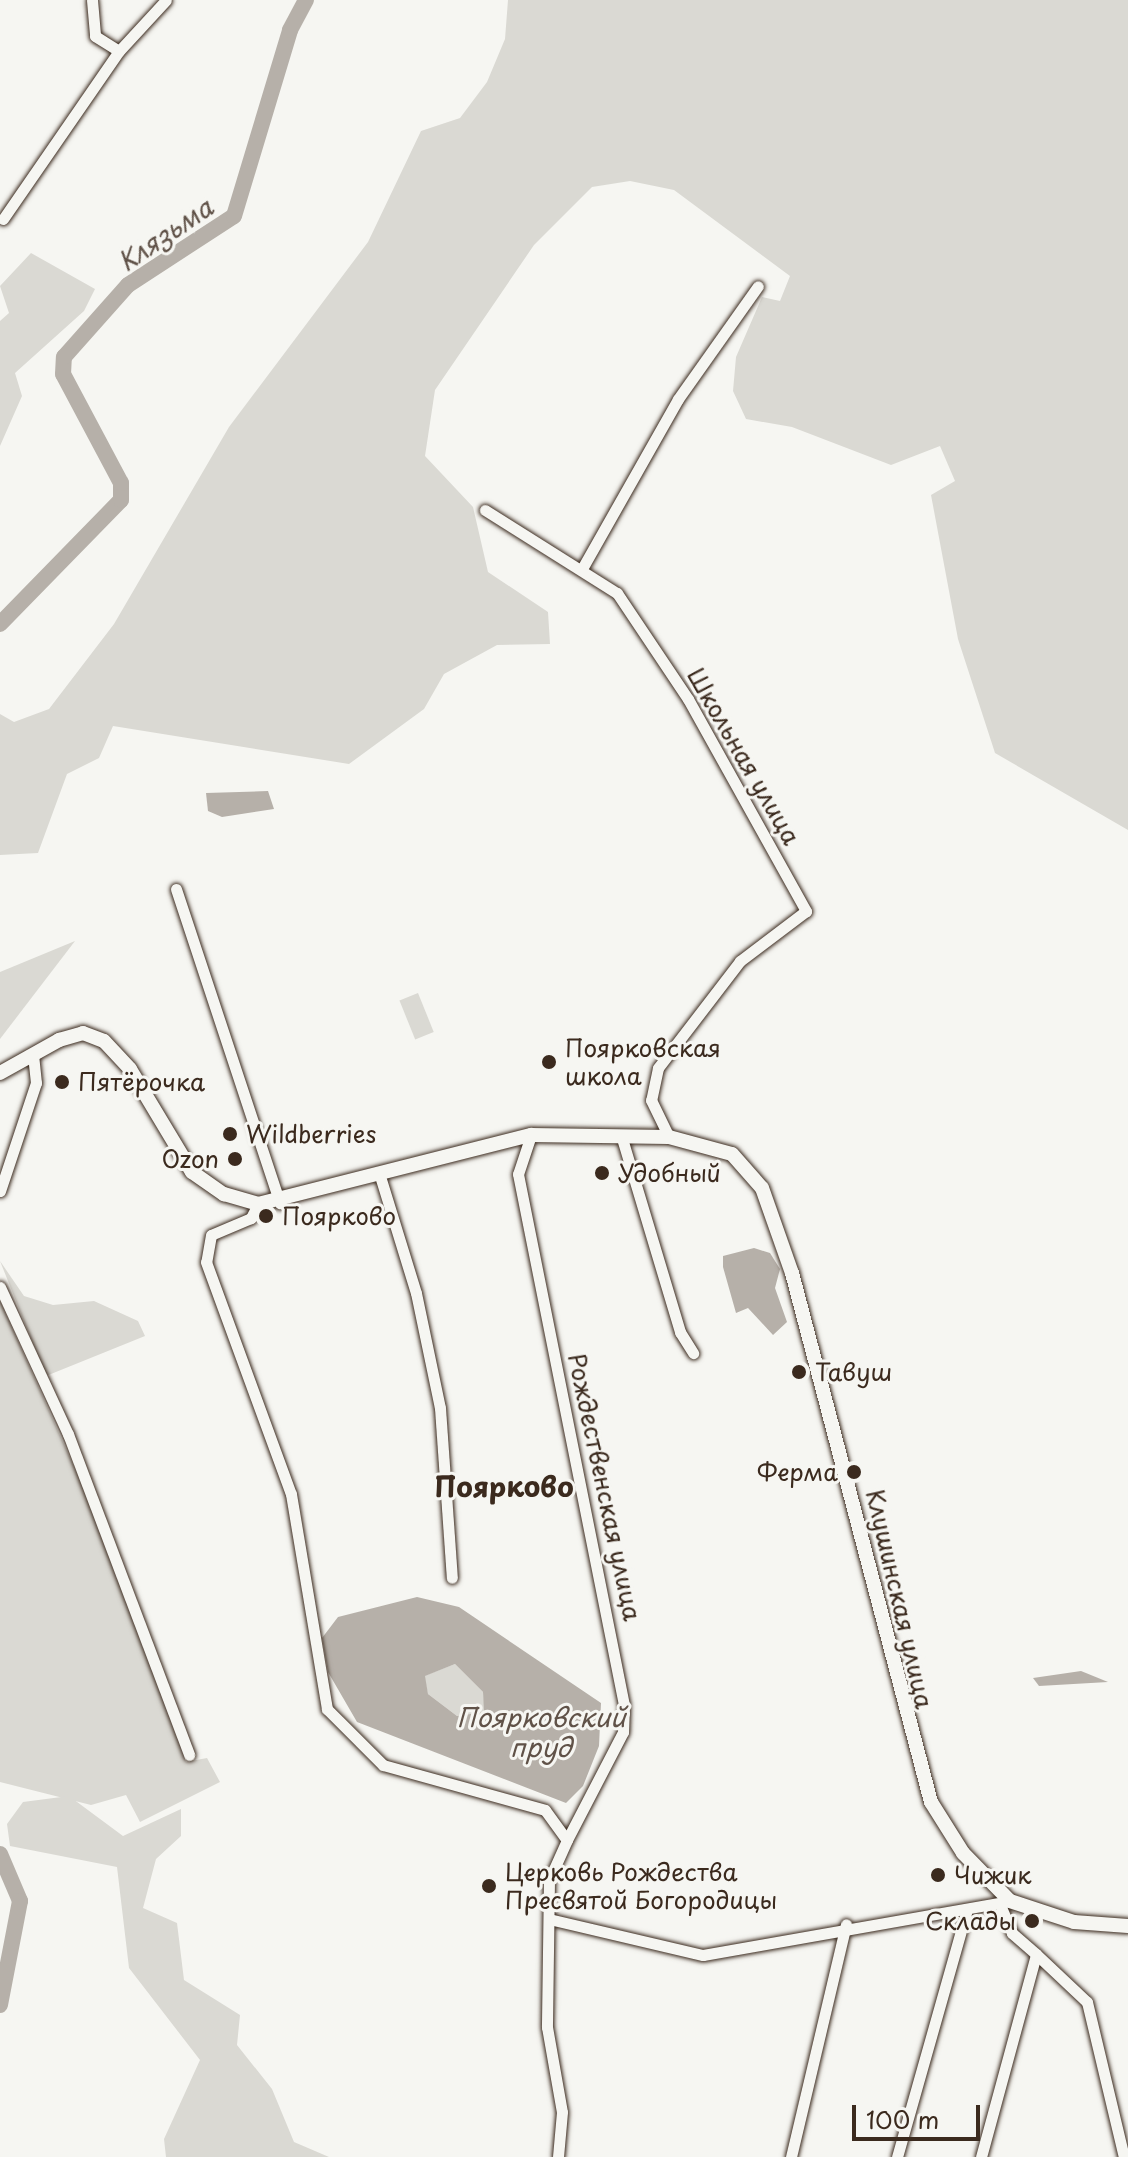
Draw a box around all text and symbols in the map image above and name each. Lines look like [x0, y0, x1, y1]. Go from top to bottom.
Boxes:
water label: Клязьма [112, 191, 218, 277]
street label: Школьная улица [681, 662, 807, 850]
place label: Поярковская школа [565, 1034, 721, 1090]
marker: Поярковская школа [540, 1053, 558, 1071]
place label: Пятёрочка [78, 1068, 205, 1096]
marker: Пятёрочка [53, 1073, 71, 1091]
place label: Wildberries [246, 1120, 376, 1148]
marker: Wildberries [221, 1125, 239, 1143]
place label: Ozon [162, 1145, 219, 1173]
marker: Ozon [226, 1150, 244, 1168]
place label: Удобный [618, 1159, 721, 1187]
marker: Удобный [593, 1164, 611, 1182]
place label: Поярково [282, 1202, 396, 1230]
marker: Поярково [257, 1207, 275, 1225]
street label: Рождественская улица [562, 1350, 648, 1624]
place label: Тавуш [815, 1358, 892, 1386]
marker: Тавуш [790, 1363, 808, 1381]
place label: Ферма [757, 1458, 838, 1486]
marker: Ферма [845, 1463, 863, 1481]
district label: Поярково [434, 1469, 574, 1503]
street label: Клушинская улица [861, 1486, 939, 1712]
water label: Поярковский пруд [456, 1701, 626, 1762]
place label: Церковь Рождества Пресвятой Богородицы [505, 1858, 778, 1914]
place label: Чижик [954, 1861, 1032, 1889]
marker: Чижик [929, 1866, 947, 1884]
marker: Церковь Рождества Пресвятой Богородицы [480, 1877, 498, 1895]
place label: Склады [925, 1907, 1016, 1935]
marker: Склады [1023, 1912, 1041, 1930]
scale bar [856, 2089, 984, 2139]
text: 100 m [866, 2101, 939, 2137]

